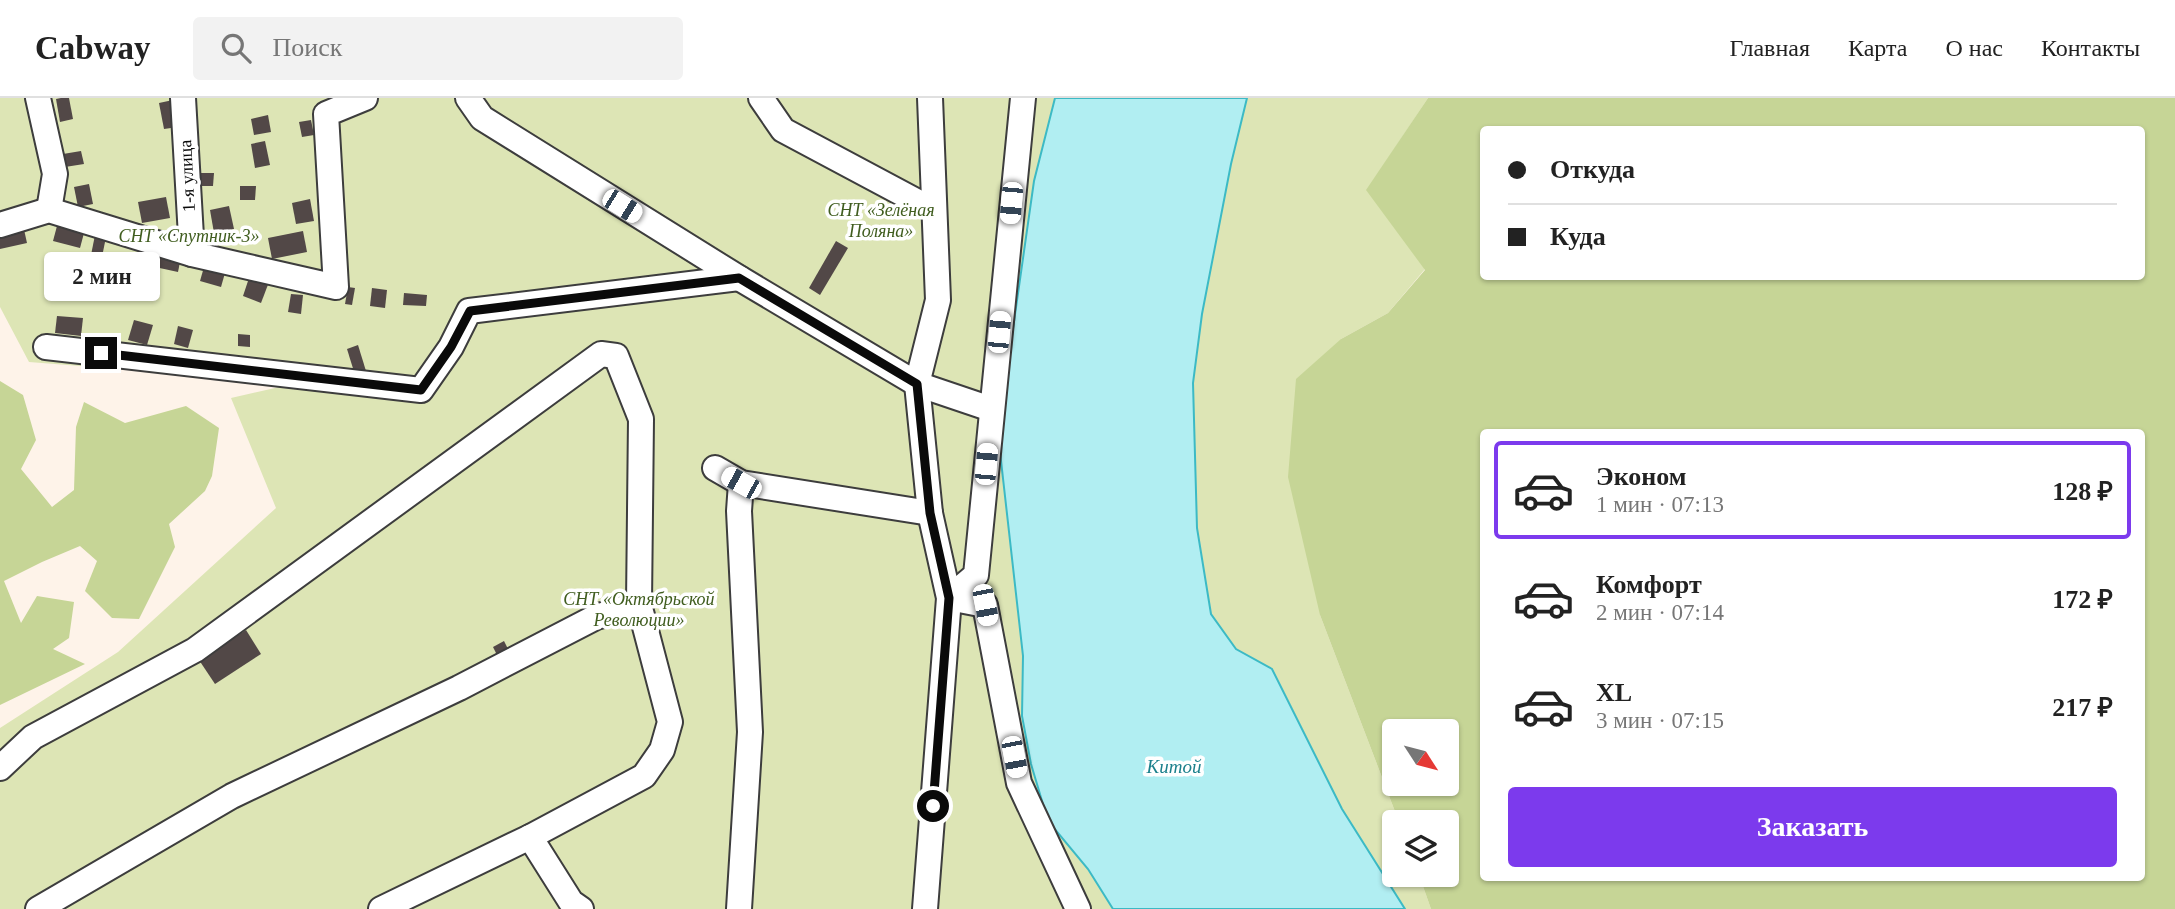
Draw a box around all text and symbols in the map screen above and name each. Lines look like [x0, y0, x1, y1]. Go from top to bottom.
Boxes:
search box [193, 17, 683, 80]
icon: search [217, 29, 255, 67]
text: Cabway [35, 30, 151, 66]
text: Поиск [273, 33, 342, 62]
text: Главная [1729, 35, 1810, 61]
text: Карта [1848, 35, 1907, 61]
text: О нас [1945, 35, 2003, 61]
text: Контакты [2041, 35, 2140, 61]
street label: 1-я улица [175, 139, 199, 213]
text: Откуда [1550, 155, 1635, 184]
car [999, 181, 1024, 225]
car [599, 186, 646, 226]
park label: СНТ «Зелёная Поляна» [827, 200, 935, 241]
text: Куда [1550, 222, 1606, 251]
park label: СНТ «Спутник-3» [119, 226, 259, 246]
callout: 2 мин [43, 252, 159, 300]
text: 2 мин [72, 264, 132, 289]
car [987, 310, 1012, 354]
route end [85, 337, 117, 369]
car [974, 442, 999, 486]
icon: car [1512, 459, 1575, 522]
text: Эконом [1596, 462, 1686, 491]
car [718, 464, 765, 502]
text: 128 ₽ [2052, 477, 2113, 506]
text: 1 мин · 07:13 [1596, 492, 1724, 517]
icon: car [1512, 567, 1575, 630]
text: Комфорт [1596, 570, 1702, 599]
car [971, 582, 1000, 628]
text: 172 ₽ [2052, 585, 2113, 614]
park label: СНТ «Октябрьской Революции» [563, 589, 715, 630]
text: 2 мин · 07:14 [1596, 600, 1724, 625]
icon: car [1512, 675, 1575, 738]
text: XL [1596, 678, 1632, 707]
text: 217 ₽ [2052, 693, 2113, 722]
text: 3 мин · 07:15 [1596, 708, 1724, 733]
north arrow [1382, 719, 1460, 796]
map controls [1382, 719, 1459, 887]
car [1000, 734, 1029, 780]
water label: Китой [1146, 756, 1202, 777]
button: Заказать [1508, 787, 2117, 867]
route start [917, 790, 949, 822]
button: layers [1382, 810, 1459, 887]

